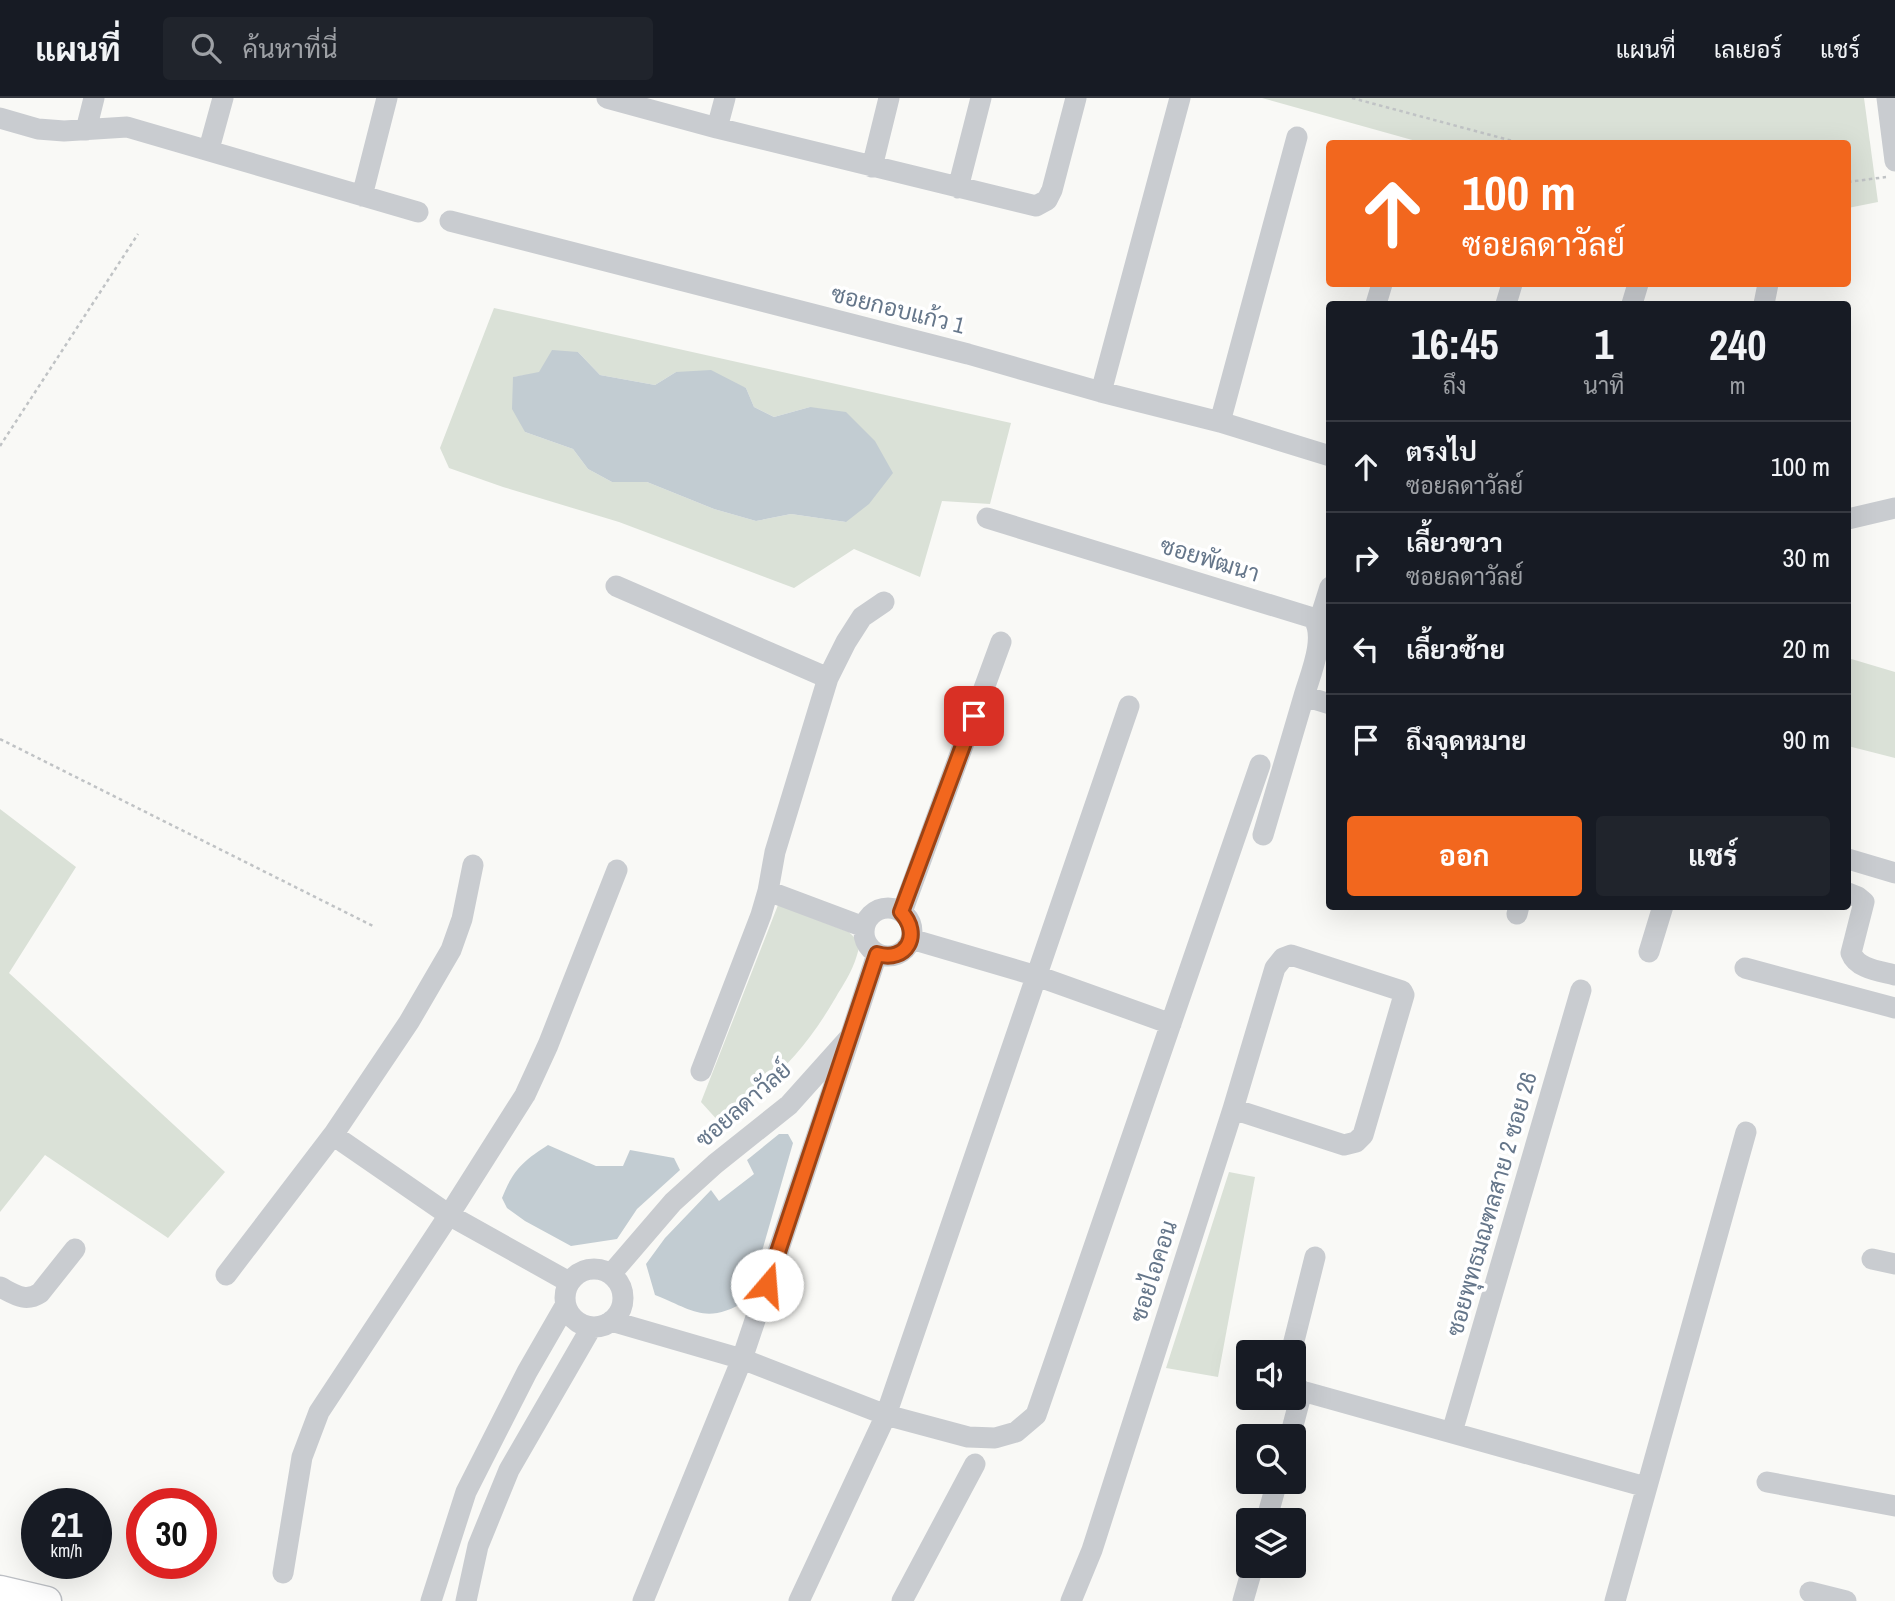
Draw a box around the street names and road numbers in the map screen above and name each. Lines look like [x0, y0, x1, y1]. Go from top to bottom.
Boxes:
street label: ซอยกอบแก้ว 1 [828, 277, 968, 341]
street label: ซอยพัฒนา [1157, 529, 1263, 589]
street label: ซอยลดาวัลย์ [689, 1054, 797, 1154]
street label: ซอยพุทธมณฑลสาย 2 ซอย 26 [1438, 1068, 1545, 1340]
street label: ซอยไอคอน [1122, 1216, 1184, 1326]

